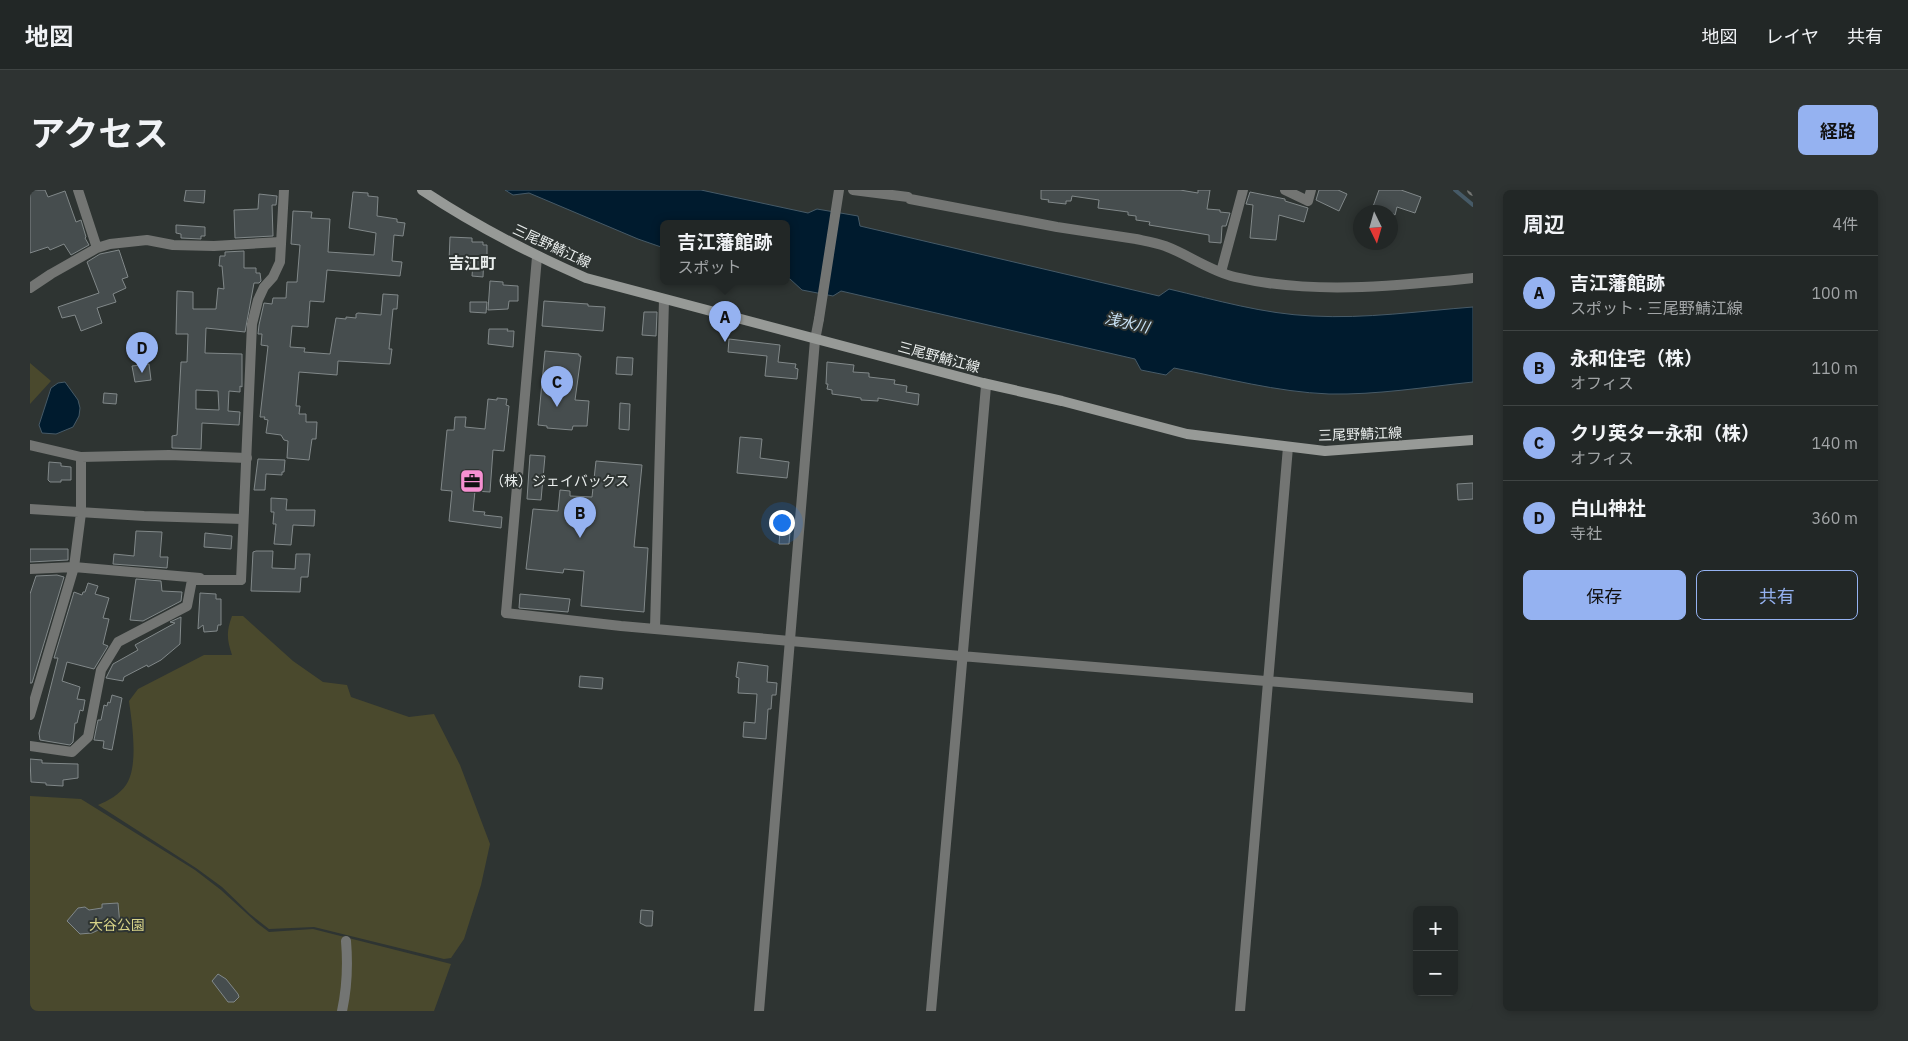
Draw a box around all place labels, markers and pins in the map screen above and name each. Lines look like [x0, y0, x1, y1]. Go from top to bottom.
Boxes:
pin: A [709, 301, 741, 342]
pin: D [126, 332, 158, 373]
pin: C [541, 366, 573, 407]
office icon: （株）ジェイバックス [459, 468, 485, 494]
place label: （株）ジェイバックス [490, 472, 629, 490]
pin: B [564, 497, 596, 538]

